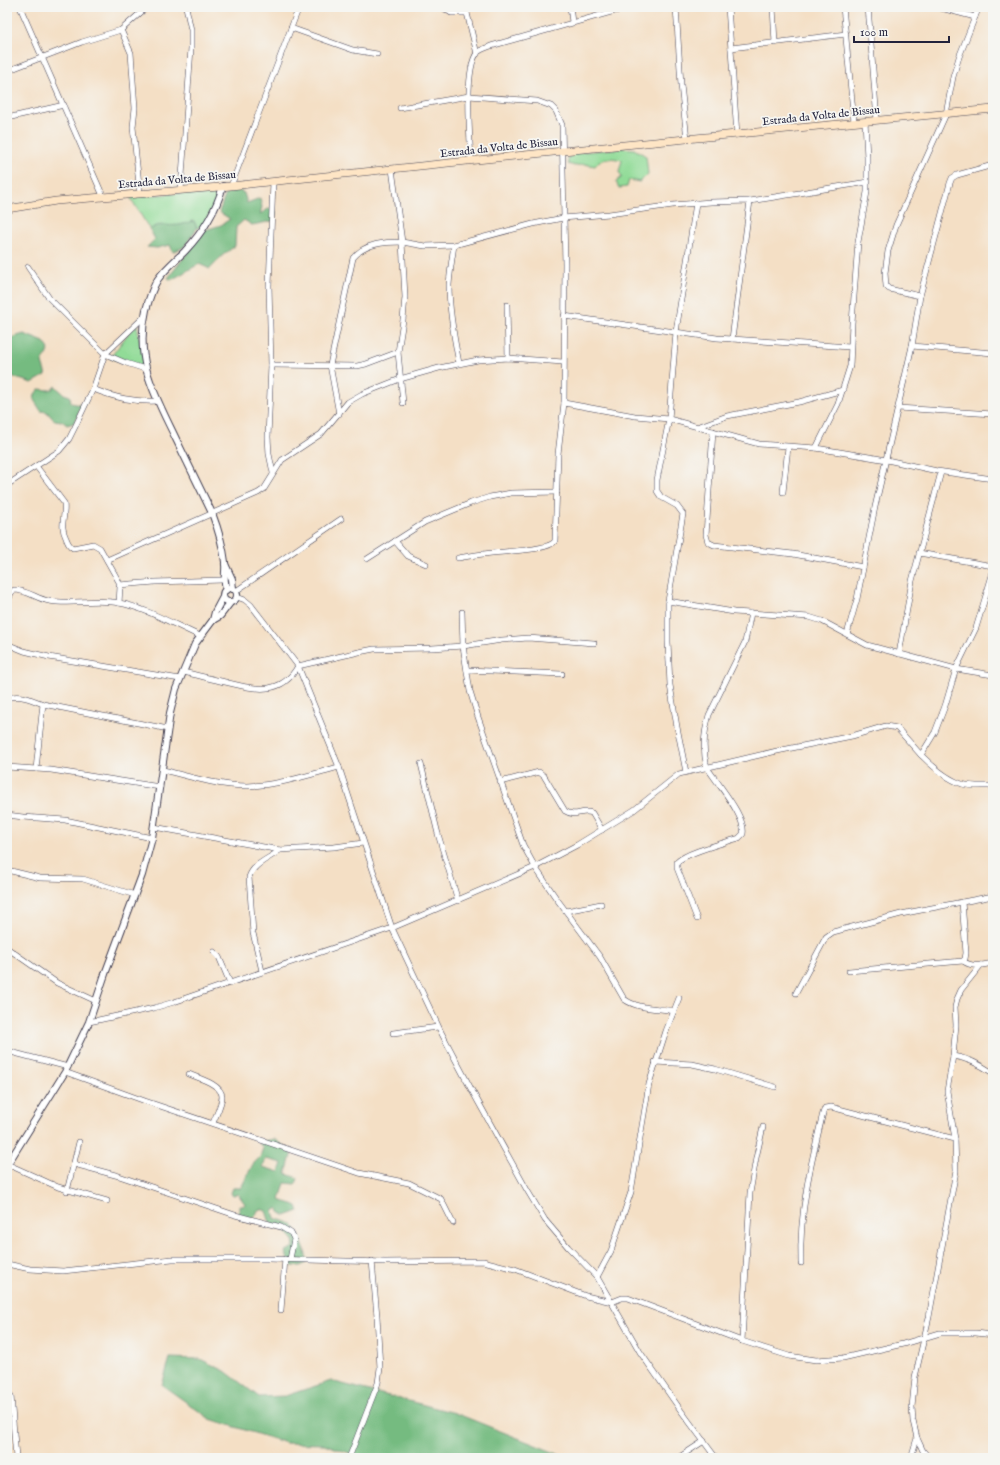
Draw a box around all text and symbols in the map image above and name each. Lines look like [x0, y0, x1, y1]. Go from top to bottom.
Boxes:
scale bar [854, 18, 949, 44]
text: 100 m [860, 25, 888, 40]
street label: Estrada da Volta de Bissau [762, 103, 881, 129]
street label: Estrada da Volta de Bissau [440, 135, 559, 161]
street label: Estrada da Volta de Bissau [118, 168, 237, 192]

